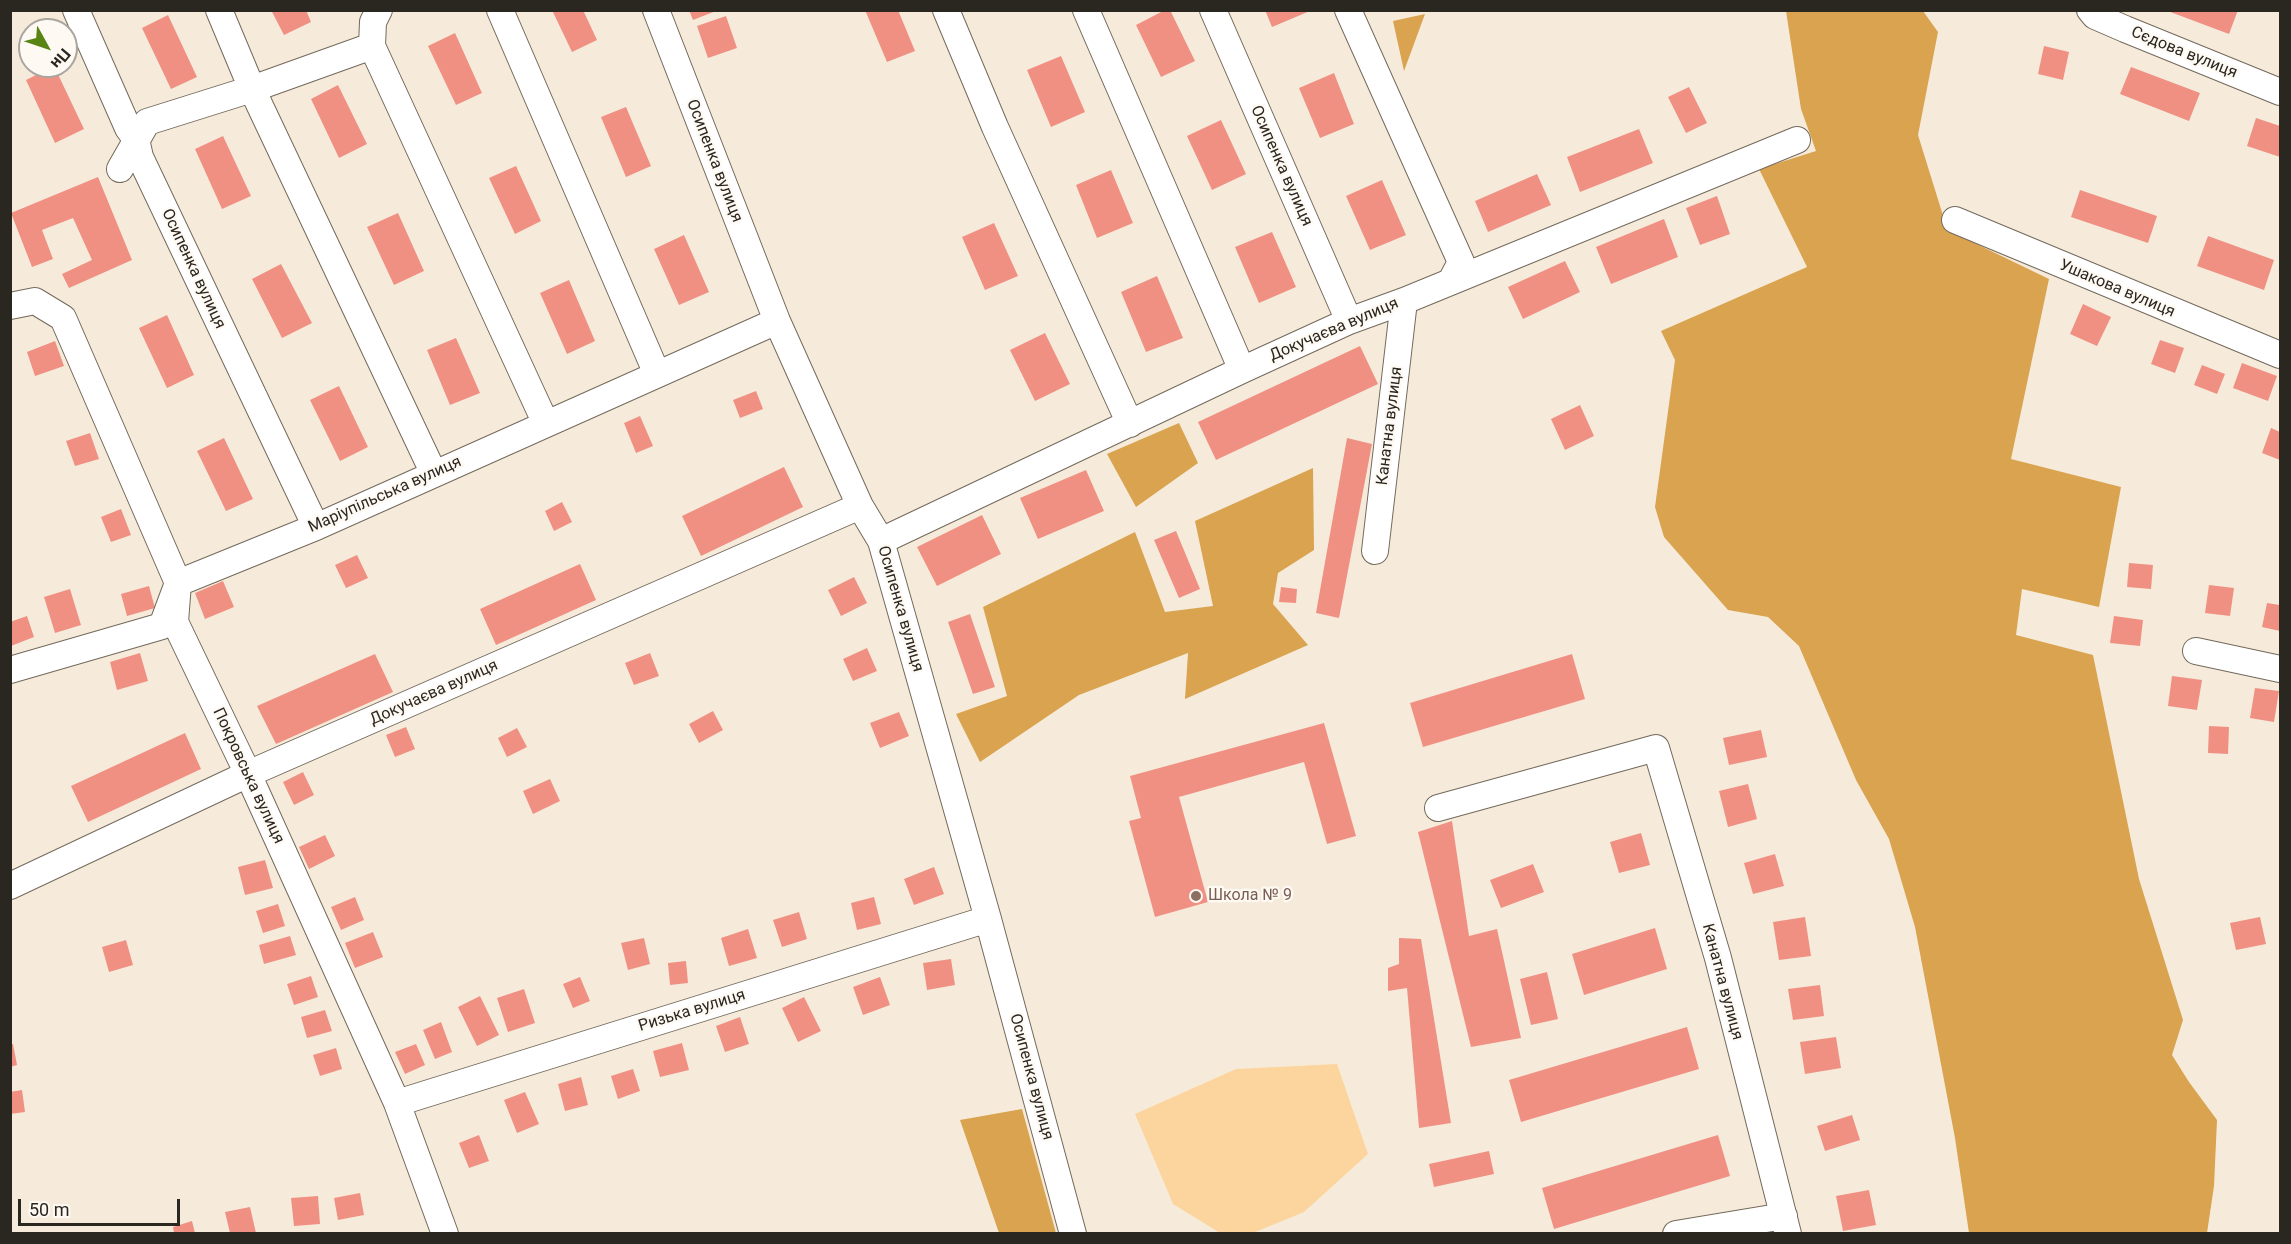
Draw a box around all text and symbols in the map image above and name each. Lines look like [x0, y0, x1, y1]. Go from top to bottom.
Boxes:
north arrow [18, 18, 78, 78]
street label: Сєдова вулиця [2128, 23, 2240, 83]
text: Пн [47, 45, 74, 73]
street label: Осипенка вулиця [682, 97, 746, 225]
street label: Осипенка вулиця [1246, 103, 1316, 229]
street label: Осипенка вулиця [157, 206, 229, 332]
street label: Ушакова вулиця [2056, 256, 2178, 322]
street label: Докучаєва вулиця [1267, 294, 1401, 366]
street label: Канатна вулиця [1373, 366, 1407, 486]
street label: Маріупільська вулиця [305, 453, 465, 537]
street label: Осипенка вулиця [873, 544, 927, 674]
street label: Докучаєва вулиця [367, 656, 501, 730]
street label: Покровська вулиця [208, 705, 288, 847]
place label: Школа № 9 [1208, 886, 1292, 906]
marker: Школа № 9 [1189, 889, 1203, 903]
street label: Канатна вулиця [1697, 922, 1747, 1042]
street label: Ризька вулиця [636, 986, 748, 1036]
street label: Осипенка вулиця [1005, 1012, 1057, 1142]
scale bar [21, 1187, 183, 1225]
text: 50 m [29, 1199, 69, 1220]

